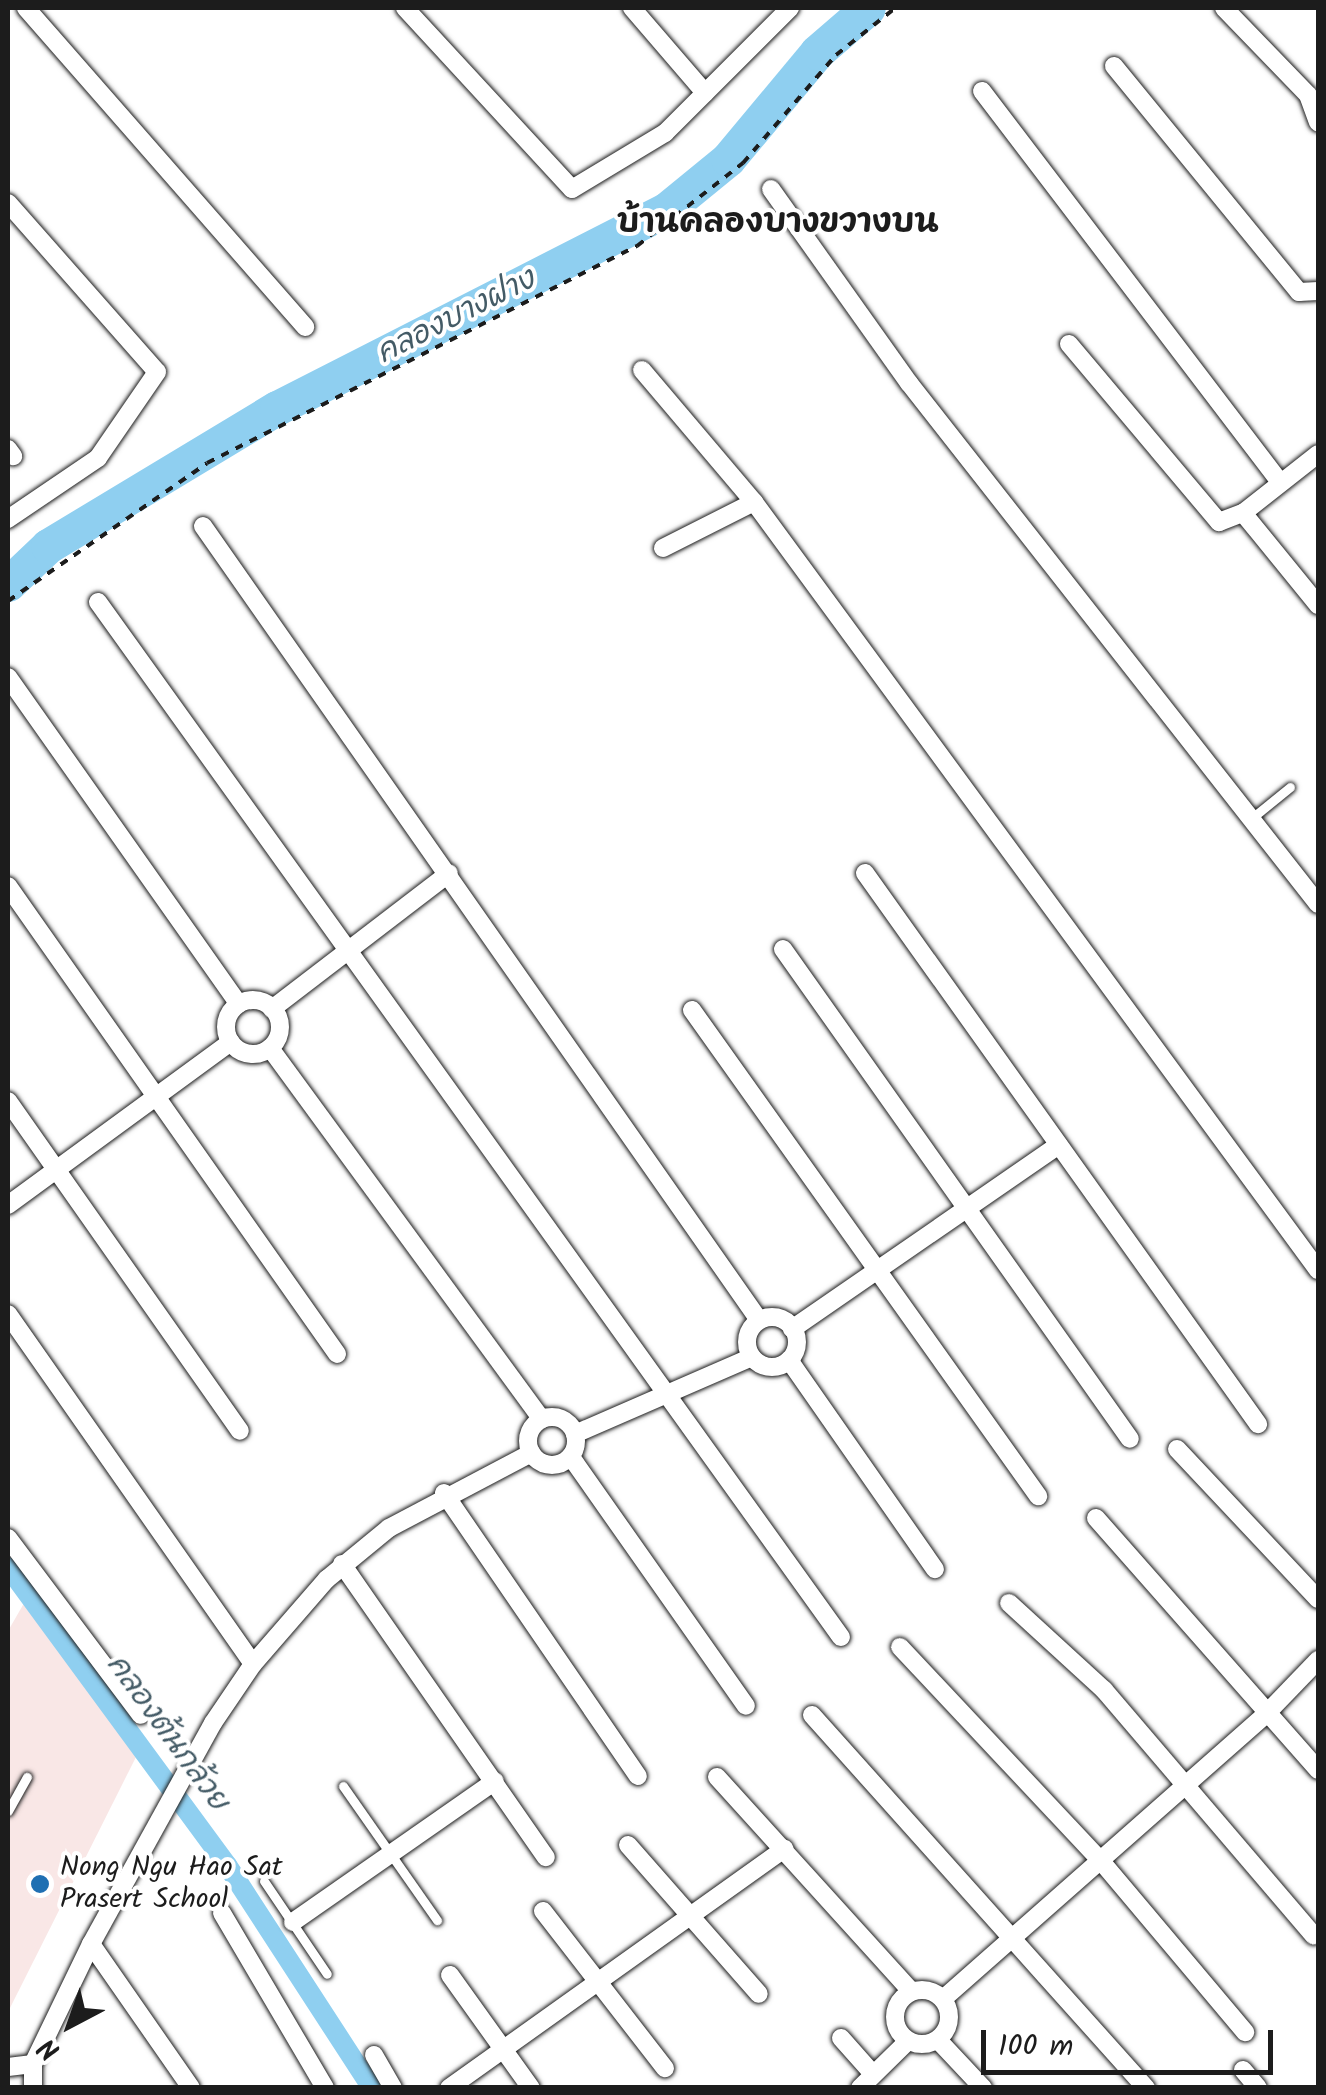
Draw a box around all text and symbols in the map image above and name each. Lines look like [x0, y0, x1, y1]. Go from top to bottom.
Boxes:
district label: บ้านคลองบางขวางบน [617, 205, 939, 243]
water label: คลองบางฝาง [371, 262, 541, 372]
water label: คลองต้นกล้วย [98, 1648, 236, 1818]
place label: Nong Ngu Hao Sat Prasert School [60, 1851, 283, 1917]
marker: Nong Ngu Hao Sat Prasert School [29, 1873, 51, 1895]
north arrow [20, 1975, 120, 2075]
scale bar [986, 2010, 1278, 2072]
text: 100 m [998, 2023, 1073, 2071]
text: N [29, 2025, 71, 2071]

